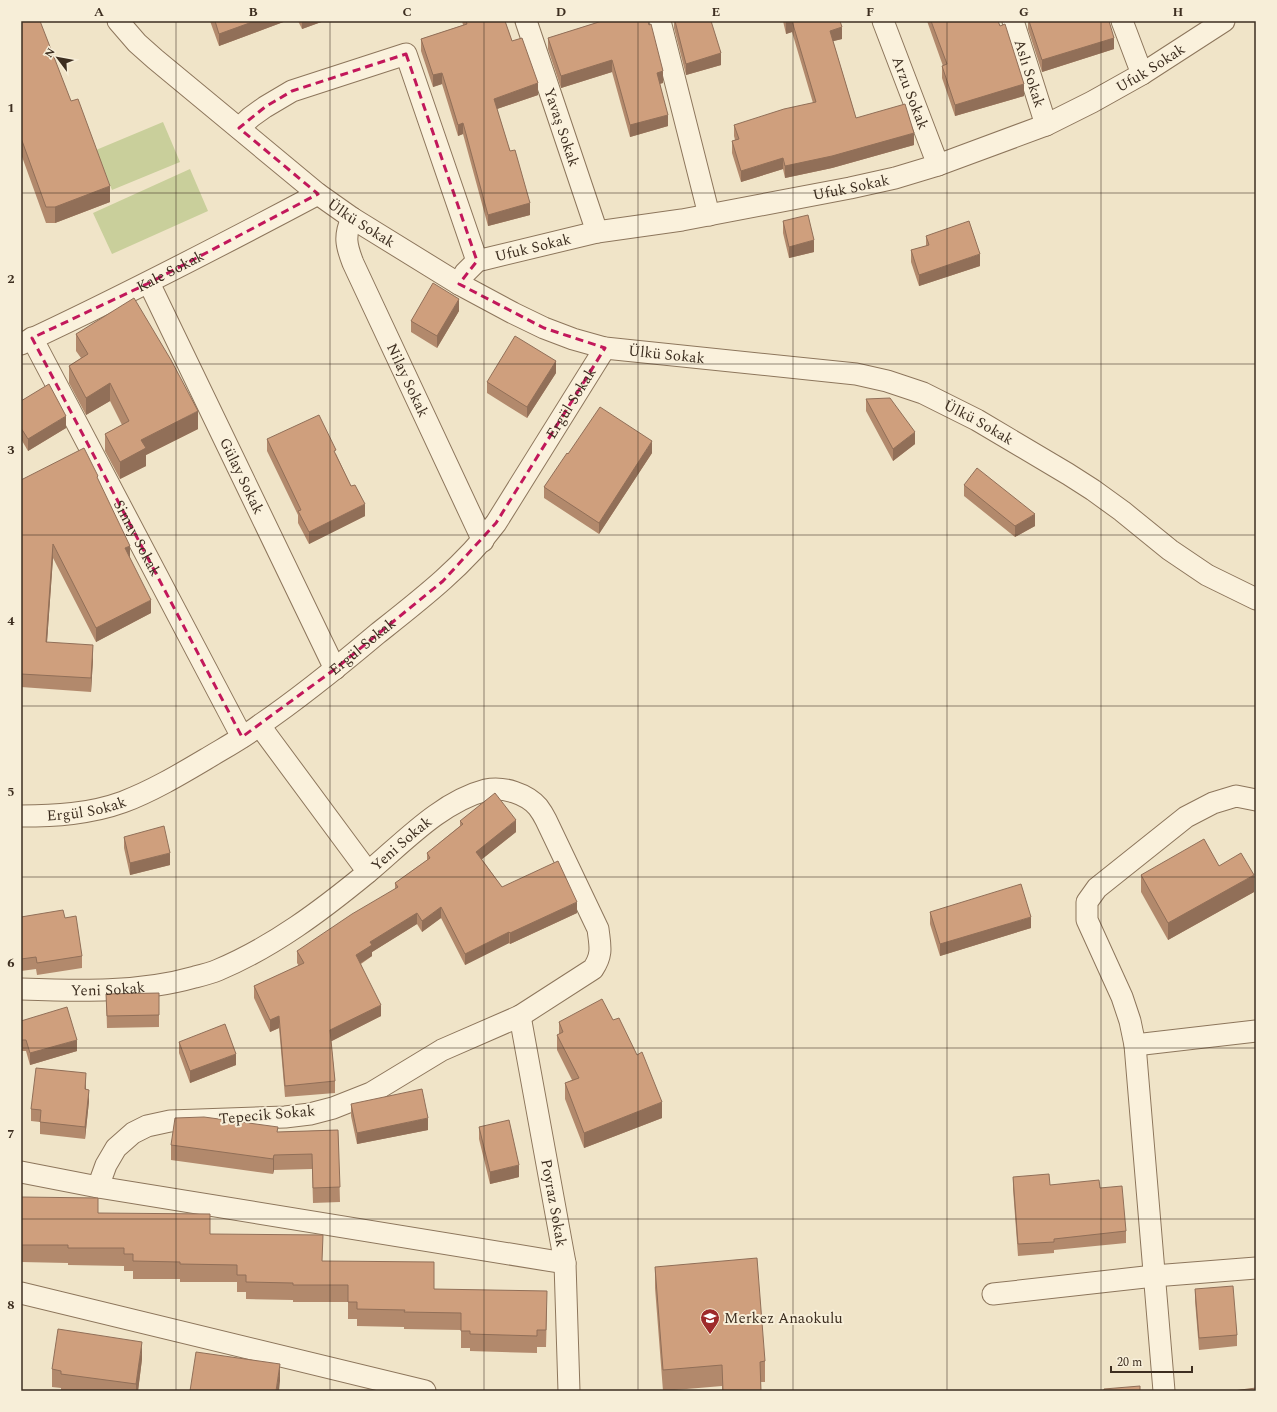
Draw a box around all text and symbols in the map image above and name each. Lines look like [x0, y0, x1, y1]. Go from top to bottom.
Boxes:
text: A [94, 2, 104, 22]
text: B [248, 2, 258, 22]
text: C [402, 2, 412, 22]
text: D [556, 2, 566, 22]
text: E [712, 2, 721, 22]
text: F [866, 2, 874, 22]
text: G [1019, 2, 1029, 22]
text: H [1173, 2, 1184, 22]
street label: Aslı Sokak [1008, 36, 1051, 111]
north arrow [38, 38, 78, 78]
street label: Ufuk Sokak [1111, 38, 1190, 98]
text: N [40, 45, 60, 61]
street label: Arzu Sokak [886, 53, 935, 133]
street label: Yavaş Sokak [538, 85, 586, 170]
text: 1 [7, 98, 15, 118]
street label: Ufuk Sokak [811, 168, 892, 206]
street label: Ülkü Sokak [323, 193, 400, 254]
street label: Ufuk Sokak [492, 227, 573, 268]
street label: Kale Sokak [132, 244, 208, 298]
text: 2 [7, 269, 15, 289]
street label: Nilay Sokak [381, 339, 435, 421]
street label: Ülkü Sokak [627, 339, 706, 370]
street label: Ergül Sokak [540, 362, 602, 443]
street label: Ülkü Sokak [940, 394, 1018, 451]
street label: Gülay Sokak [214, 434, 270, 518]
text: 3 [7, 440, 15, 460]
street label: Simay Sokak [108, 496, 167, 580]
text: 4 [7, 611, 15, 631]
street label: Ergül Sokak [324, 612, 401, 681]
text: 5 [7, 782, 15, 802]
street label: Ergül Sokak [46, 790, 130, 827]
street label: Yeni Sokak [366, 810, 437, 876]
text: 6 [7, 953, 15, 973]
street label: Yeni Sokak [71, 975, 146, 1002]
street label: Tepecik Sokak [218, 1099, 316, 1131]
text: 7 [7, 1124, 15, 1144]
street label: Poyraz Sokak [535, 1157, 573, 1249]
text: 8 [7, 1295, 15, 1315]
school or university icon: Merkez Anaokulu [699, 1307, 721, 1335]
place label: Merkez Anaokulu [724, 1307, 843, 1330]
scale bar [1111, 1348, 1192, 1374]
text: 20 m [1117, 1353, 1142, 1372]

